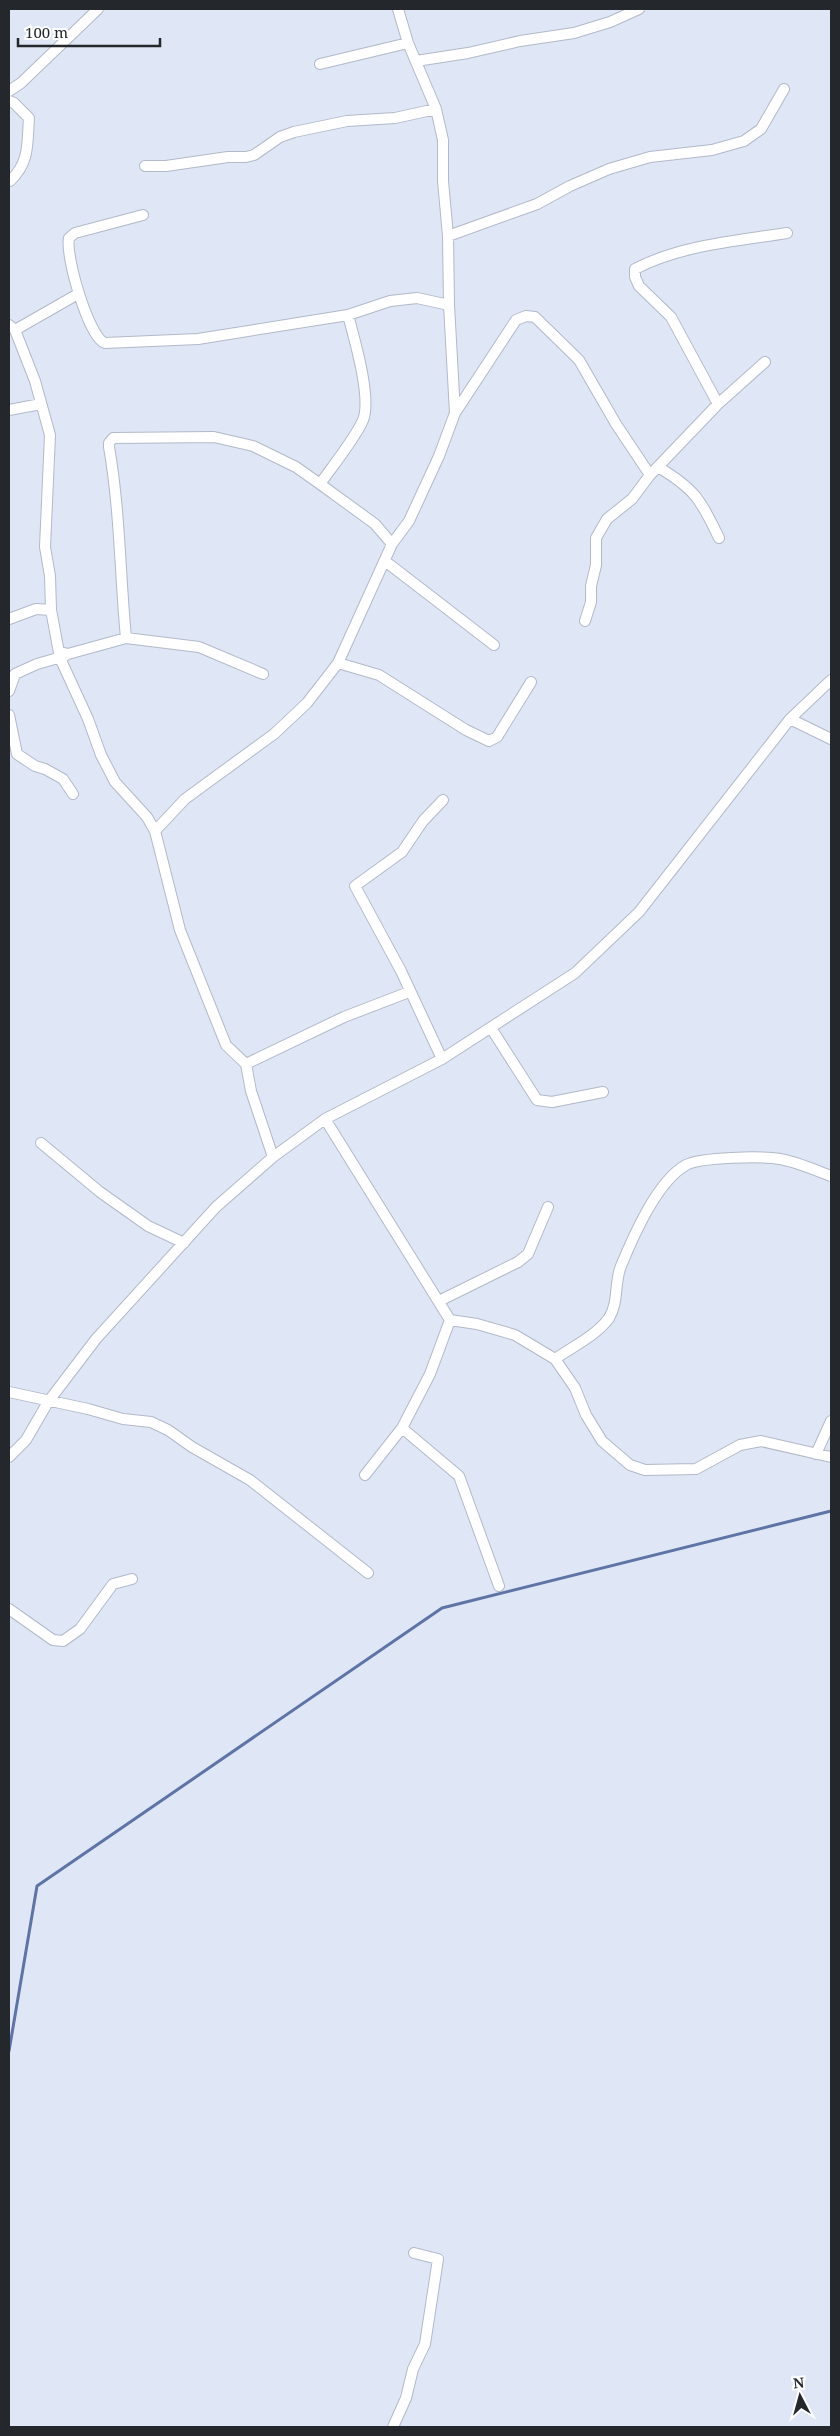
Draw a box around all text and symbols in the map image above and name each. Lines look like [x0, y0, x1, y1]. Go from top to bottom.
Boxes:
scale bar [18, 15, 160, 47]
text: 100 m [25, 22, 68, 42]
north arrow [775, 2371, 825, 2421]
text: N [792, 2373, 805, 2393]

